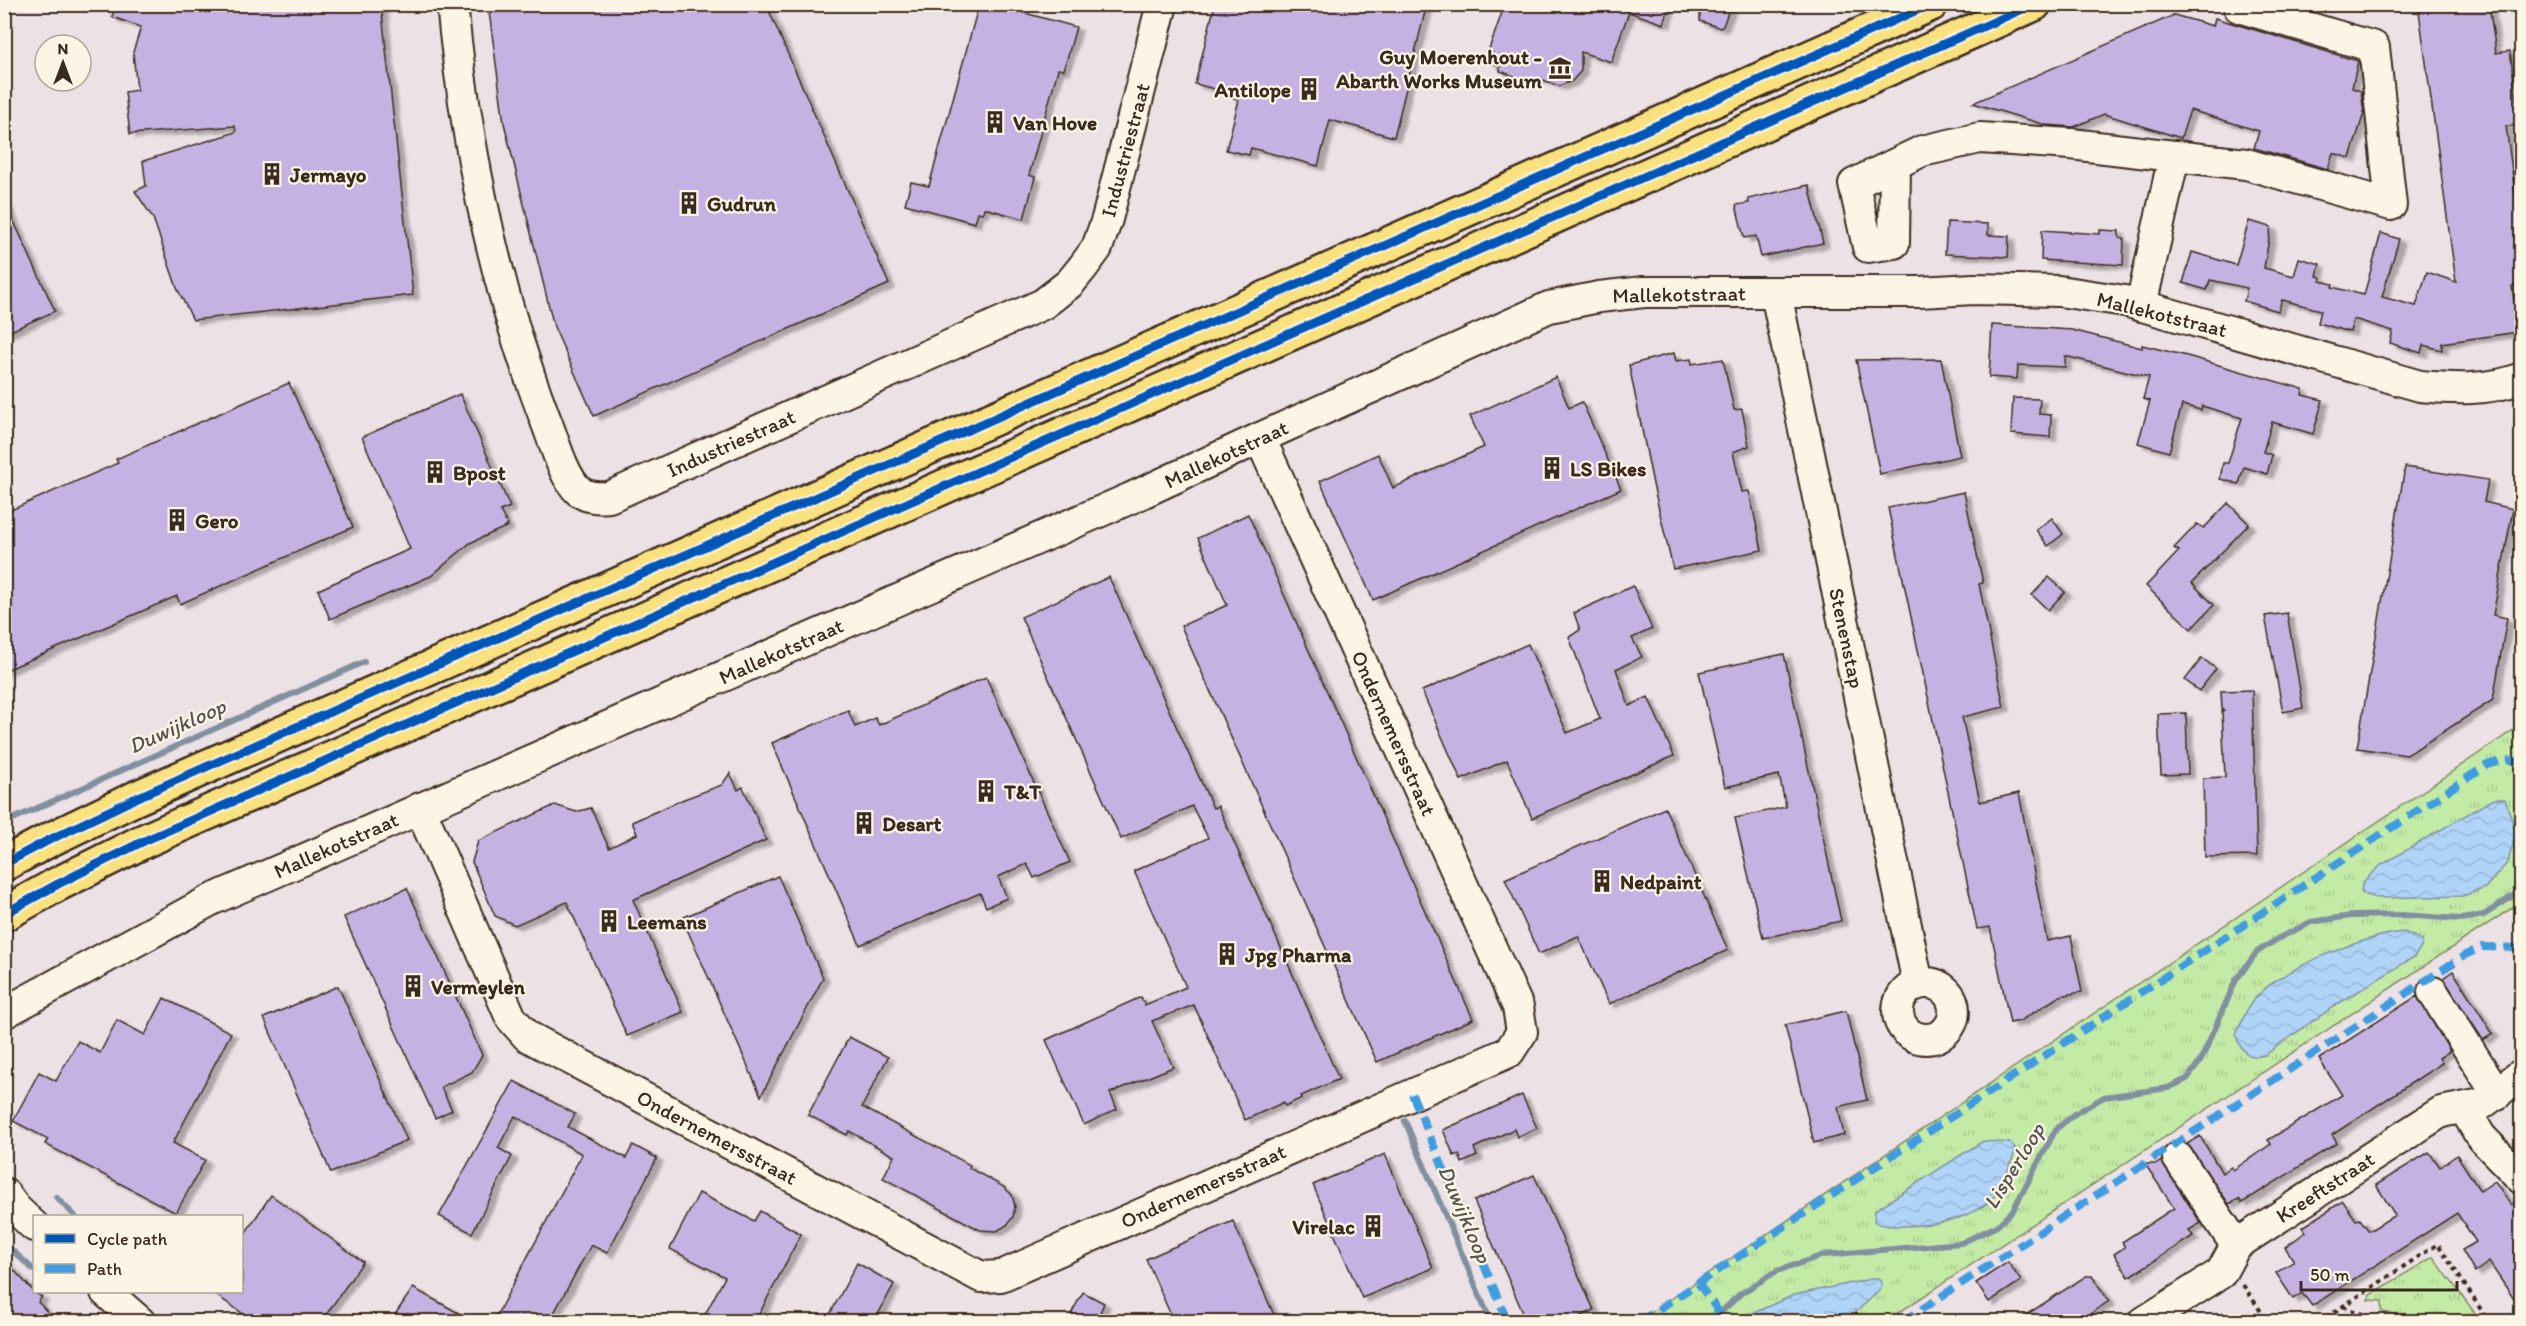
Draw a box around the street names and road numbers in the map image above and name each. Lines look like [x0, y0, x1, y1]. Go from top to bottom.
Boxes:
street label: Industriestraat [1095, 80, 1155, 220]
street label: Mallekotstraat [1612, 280, 1746, 308]
street label: Mallekotstraat [2094, 286, 2230, 342]
street label: Industriestraat [663, 404, 799, 482]
street label: Mallekotstraat [1160, 414, 1292, 494]
street label: Stenenstap [1824, 586, 1870, 690]
street label: Mallekotstraat [715, 612, 847, 690]
street label: Ondernemersstraat [1346, 647, 1442, 819]
street label: Mallekotstraat [270, 806, 402, 884]
street label: Ondernemersstraat [633, 1084, 802, 1190]
street label: Ondernemersstraat [1117, 1138, 1289, 1234]
street label: Kreeftstraat [2271, 1146, 2379, 1228]

